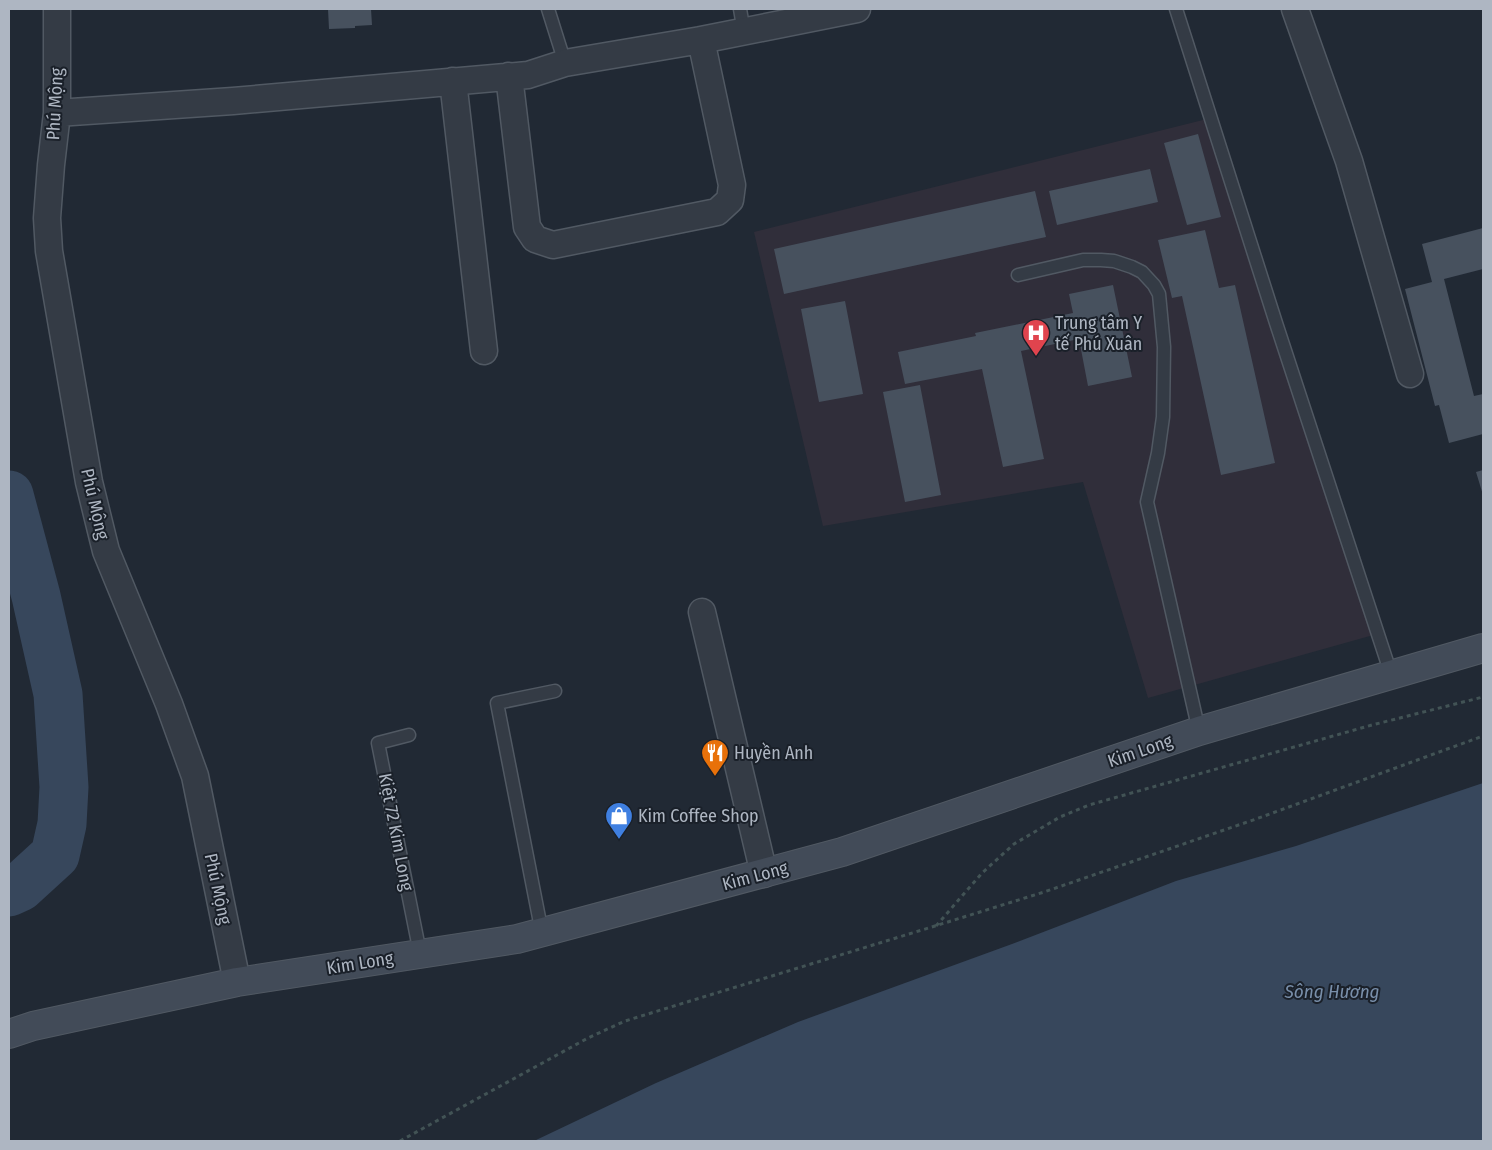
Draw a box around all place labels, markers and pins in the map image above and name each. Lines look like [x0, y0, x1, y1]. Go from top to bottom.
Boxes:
place label: Trung tâm Y tế Phú Xuân [1055, 312, 1142, 355]
hospital icon: Trung tâm Y tế Phú Xuân [1021, 318, 1051, 357]
restaurant icon: Huyền Anh [700, 738, 730, 777]
place label: Huyền Anh [734, 742, 813, 764]
shop icon: Kim Coffee Shop [604, 801, 634, 840]
place label: Kim Coffee Shop [638, 805, 759, 827]

